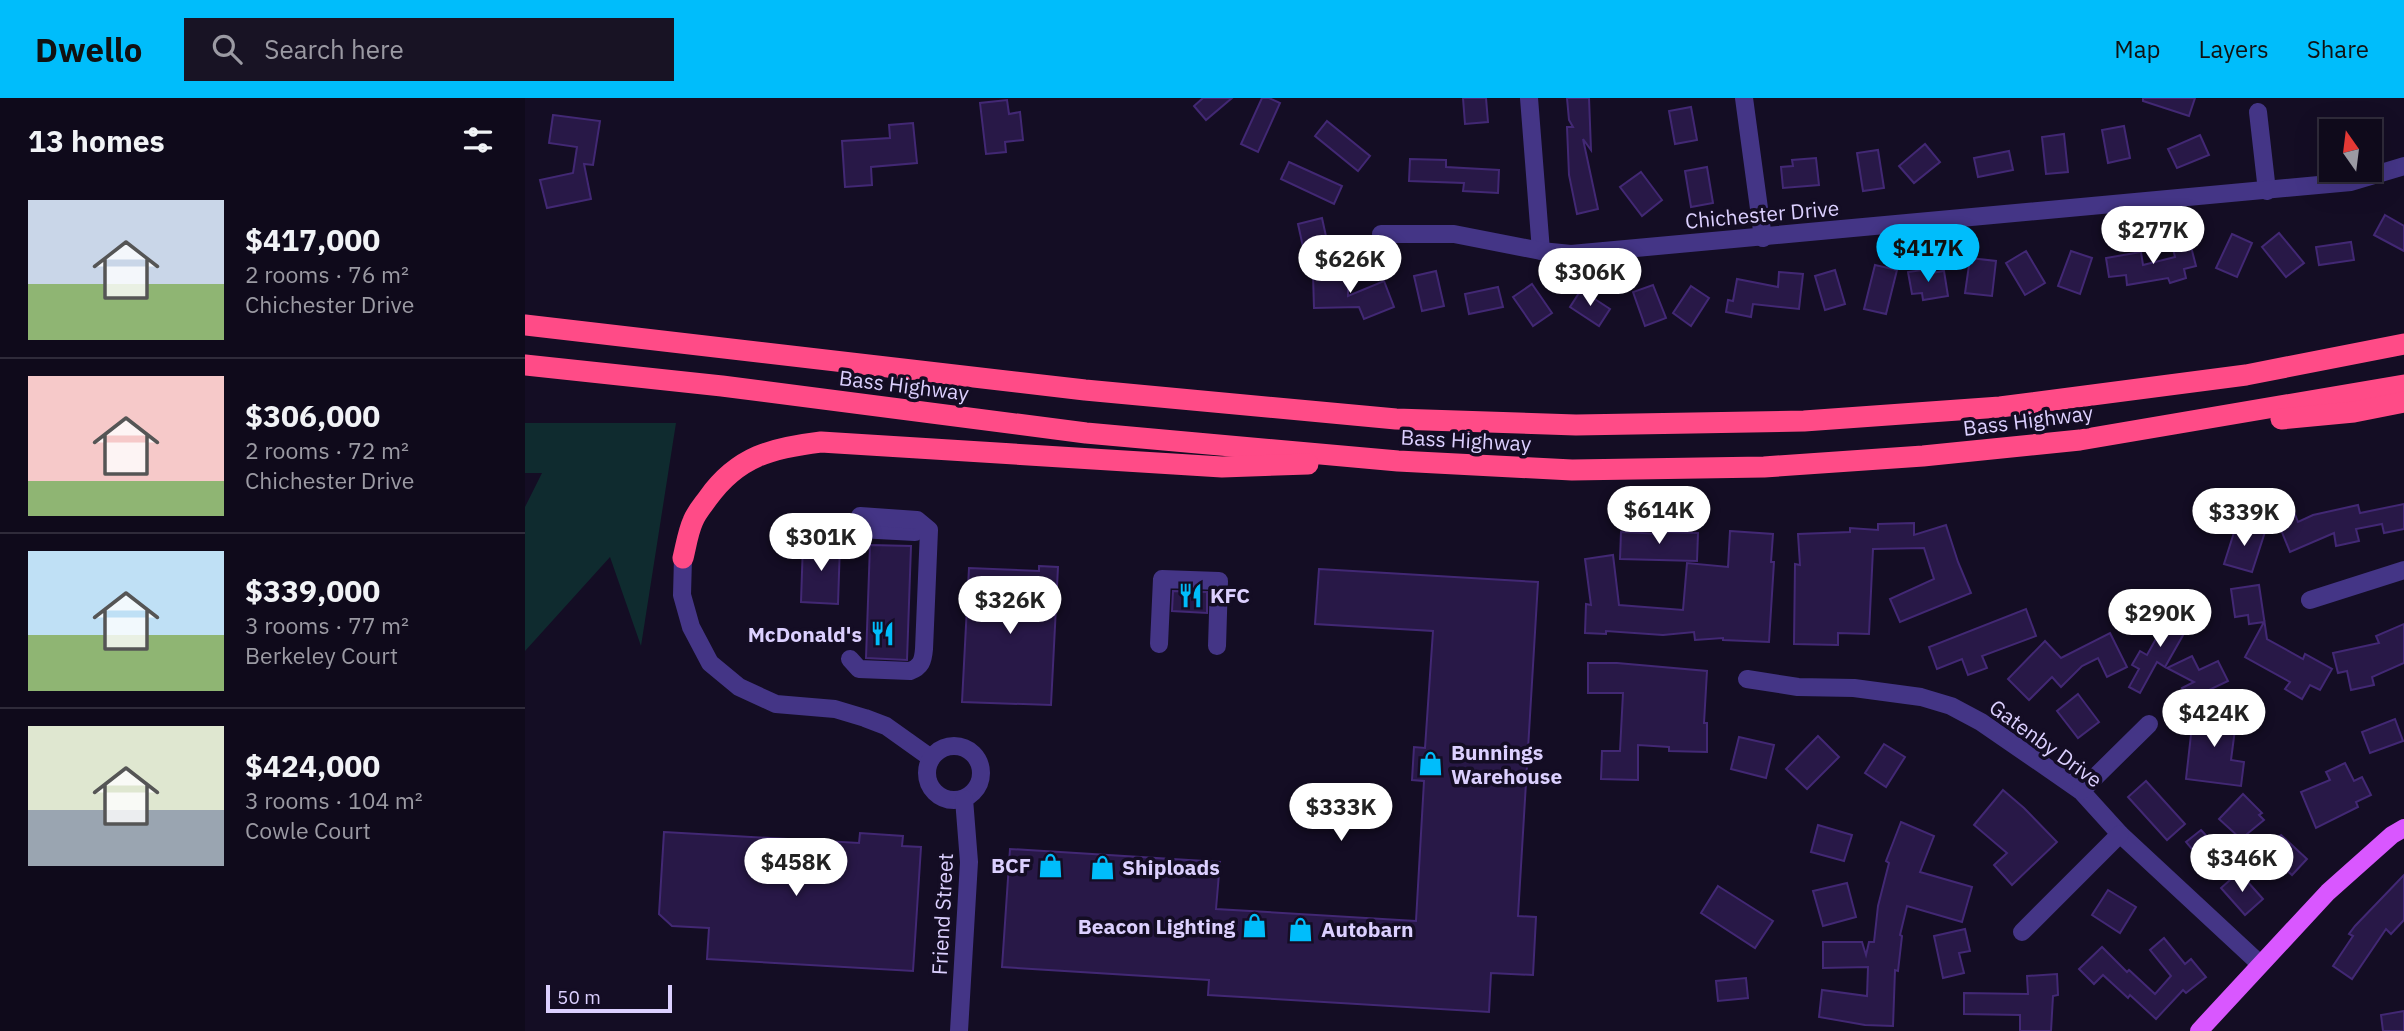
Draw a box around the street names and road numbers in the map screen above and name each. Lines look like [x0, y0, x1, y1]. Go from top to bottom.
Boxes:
street label: Chichester Drive [1684, 193, 1840, 235]
street label: Bass Highway [837, 363, 971, 407]
street label: Bass Highway [1961, 398, 2095, 442]
street label: Bass Highway [1400, 423, 1533, 457]
street label: Gatenby Drive [1984, 693, 2108, 793]
street label: Friend Street [925, 852, 959, 976]

